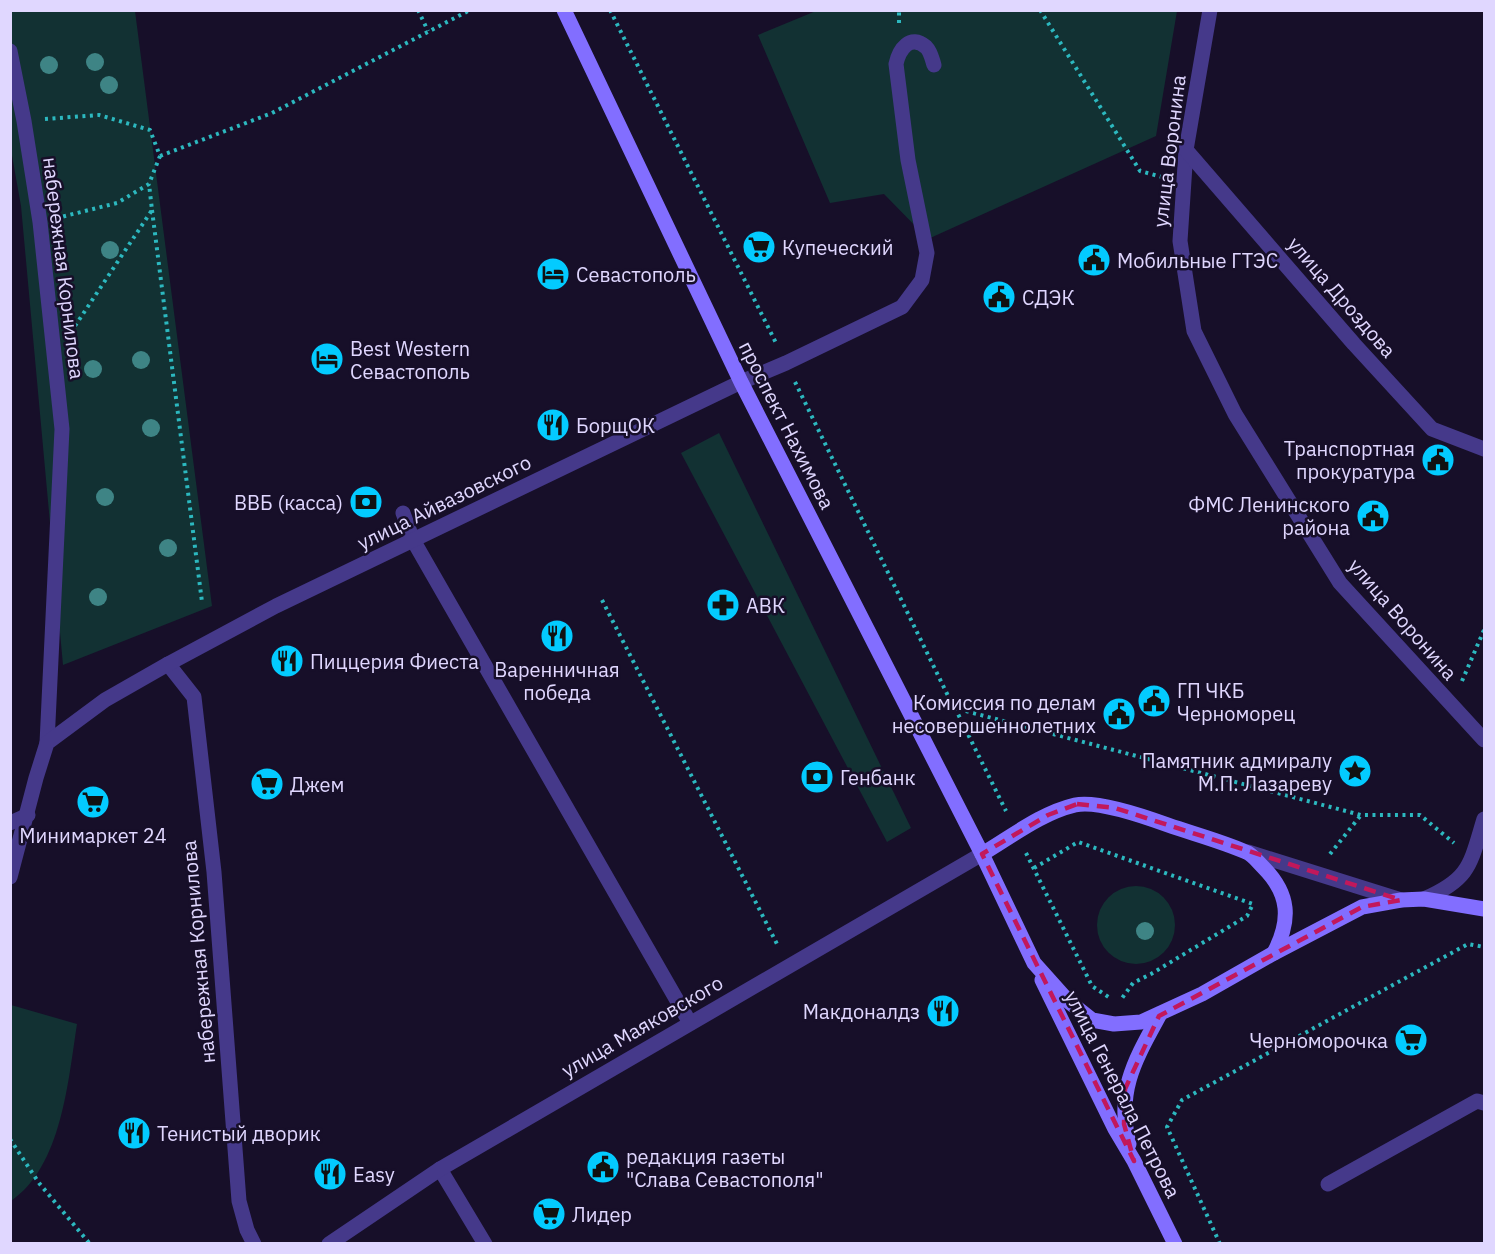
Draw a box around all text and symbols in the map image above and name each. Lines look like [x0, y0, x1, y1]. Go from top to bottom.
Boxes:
street label: улица Воронина [1146, 73, 1192, 229]
street label: набережная Корнилова [37, 155, 91, 381]
supermarket icon: Купеческий [741, 229, 777, 265]
street label: улица Дроздова [1282, 231, 1402, 364]
place label: Купеческий [782, 234, 893, 261]
public building icon: Мобильные ГТЭС [1076, 242, 1112, 278]
place label: Мобильные ГТЭС [1117, 247, 1278, 274]
hotel icon: Севастополь [535, 256, 571, 292]
place label: Севастополь [576, 261, 696, 288]
public building icon: СДЭК [981, 279, 1017, 315]
place label: СДЭК [1022, 284, 1075, 311]
place label: Best Western Севастополь [350, 335, 470, 385]
street label: проспект Нахимова [733, 336, 841, 514]
hotel icon: Best Western Севастополь [309, 341, 345, 377]
restaurant icon: БорщОК [535, 407, 571, 443]
place label: БорщОК [576, 412, 655, 439]
place label: Транспортная прокуратура [1284, 435, 1415, 485]
public building icon: Транспортная прокуратура [1420, 442, 1456, 478]
street label: улица Айвазовского [353, 448, 535, 556]
bank icon: ВВБ (касса) [348, 484, 384, 520]
place label: ВВБ (касса) [234, 489, 343, 516]
place label: ФМС Ленинского района [1188, 491, 1350, 541]
public building icon: ФМС Ленинского района [1355, 498, 1391, 534]
street label: улица Воронина [1343, 552, 1464, 686]
pharmacy icon: АВК [705, 587, 741, 623]
place label: АВК [746, 592, 785, 619]
restaurant icon: Варенничная победа [539, 618, 575, 654]
restaurant icon: Пиццерия Фиеста [269, 643, 305, 679]
place label: Пиццерия Фиеста [310, 648, 479, 675]
place label: Варенничная победа [494, 656, 620, 706]
place label: ГП ЧКБ Черноморец [1177, 677, 1295, 727]
public building icon: ГП ЧКБ Черноморец [1136, 683, 1172, 719]
place label: Комиссия по делам несовершеннолетних [892, 689, 1096, 739]
public building icon: Комиссия по делам несовершеннолетних [1101, 696, 1137, 732]
place label: Памятник адмиралу М.П. Лазареву [1142, 747, 1332, 797]
place icon: Памятник адмиралу М.П. Лазареву [1337, 753, 1373, 789]
bank icon: Генбанк [799, 759, 835, 795]
place label: Генбанк [840, 764, 915, 791]
supermarket icon: Джем [249, 766, 285, 802]
place label: Джем [290, 771, 345, 798]
supermarket icon: Минимаркет 24 [75, 784, 111, 820]
place label: Минимаркет 24 [19, 822, 167, 849]
street label: набережная Корнилова [175, 839, 221, 1065]
street label: улица Маяковского [556, 969, 728, 1083]
street label: улица Генерала Петрова [1059, 986, 1187, 1203]
restaurant icon: Макдоналдз [925, 993, 961, 1029]
place label: Макдоналдз [803, 998, 920, 1025]
supermarket icon: Черноморочка [1393, 1022, 1429, 1058]
place label: Черноморочка [1249, 1027, 1388, 1054]
restaurant icon: Тенистый дворик [116, 1115, 152, 1151]
place label: Тенистый дворик [157, 1120, 321, 1147]
place label: редакция газеты "Слава Севастополя" [626, 1143, 824, 1193]
public building icon: редакция газеты "Слава Севастополя" [585, 1149, 621, 1185]
restaurant icon: Easy [312, 1156, 348, 1192]
place label: Easy [353, 1161, 395, 1188]
supermarket icon: Лидер [531, 1196, 567, 1232]
place label: Лидер [572, 1201, 632, 1228]

